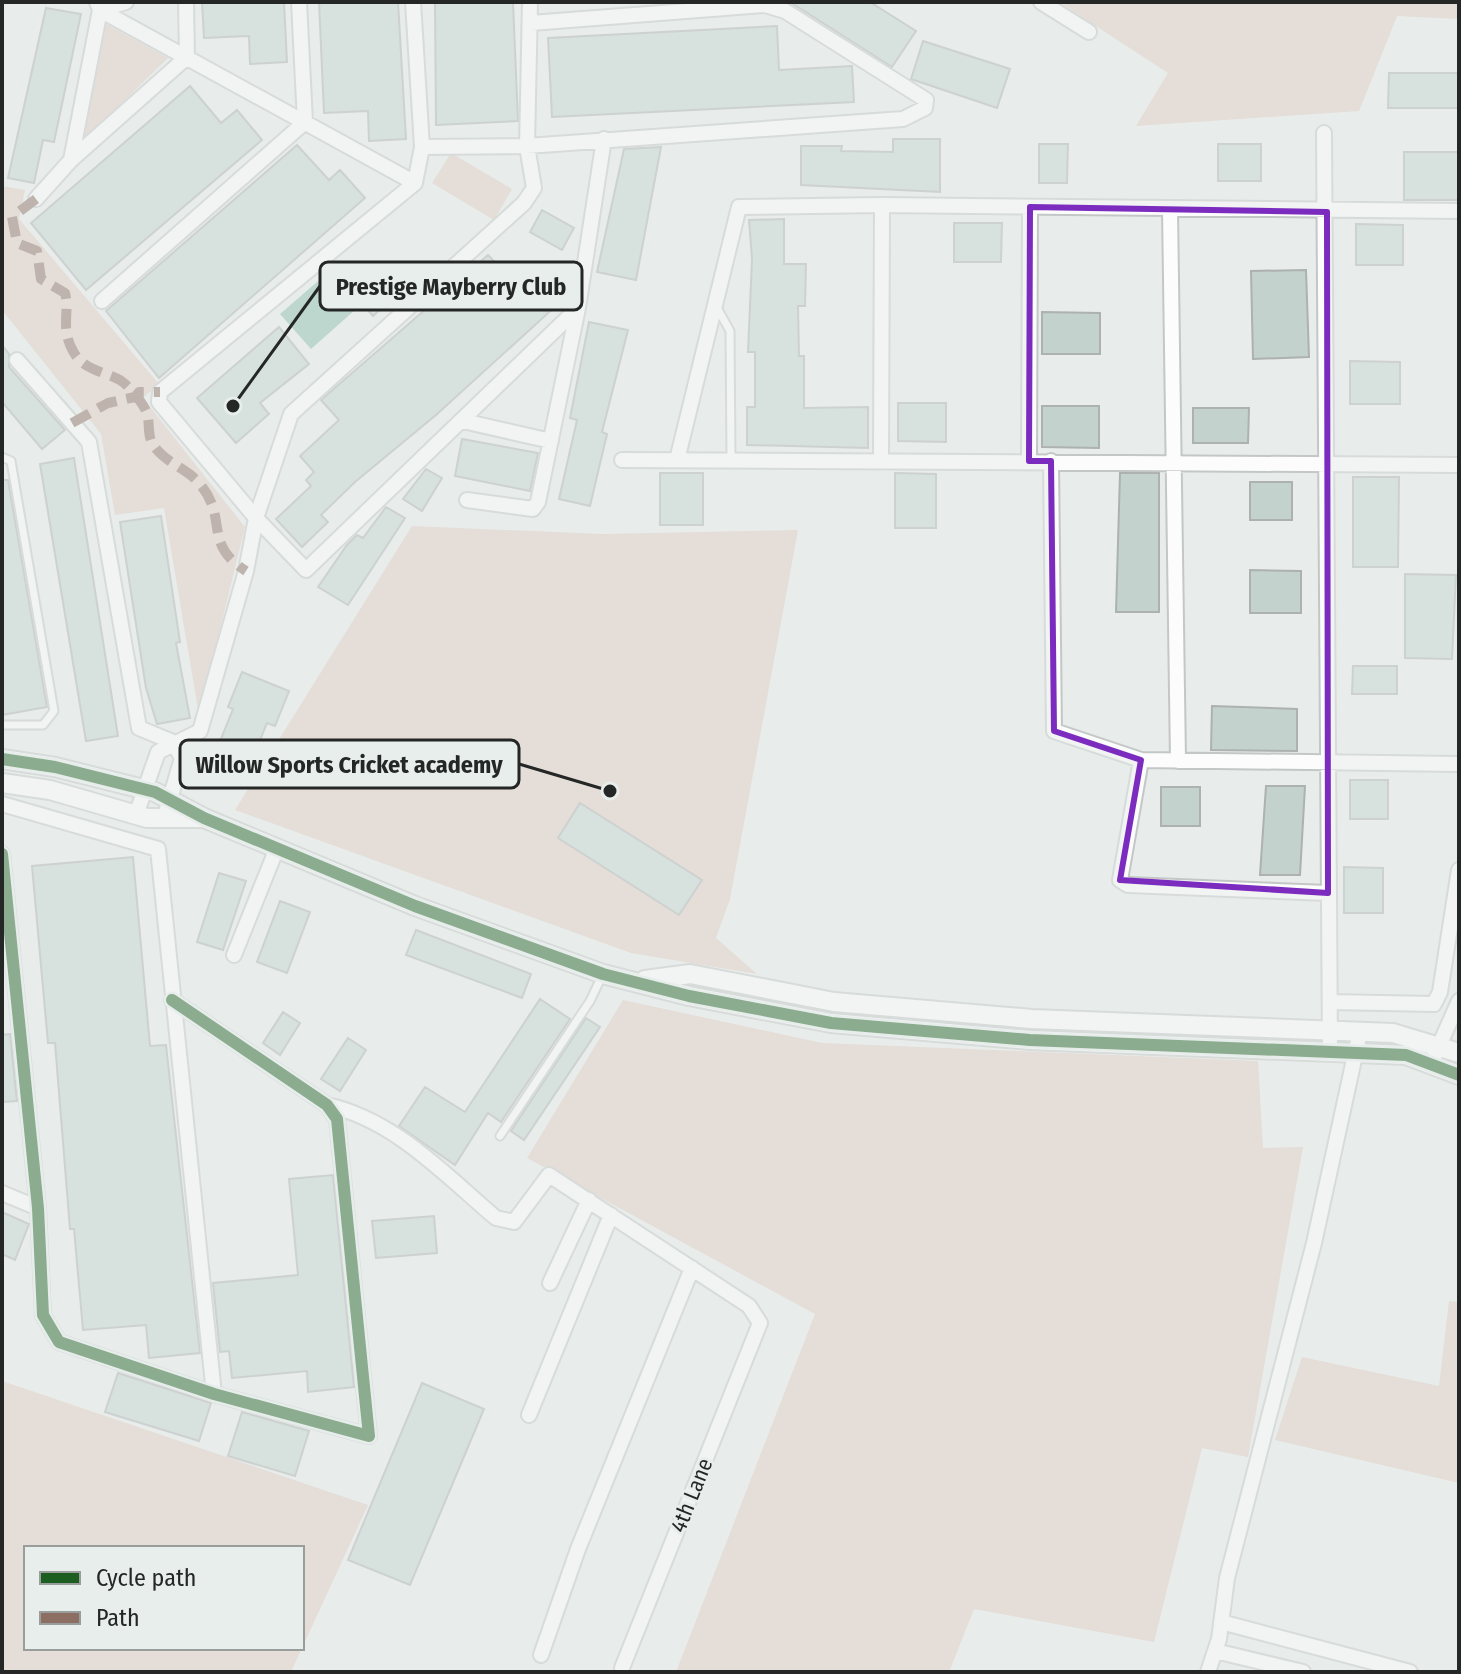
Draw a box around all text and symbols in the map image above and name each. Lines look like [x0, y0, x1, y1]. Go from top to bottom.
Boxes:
callout: Prestige Mayberry Club [320, 262, 582, 310]
text: Prestige Mayberry Club [336, 273, 566, 301]
callout: Willow Sports Cricket academy [180, 740, 519, 788]
text: Willow Sports Cricket academy [195, 751, 503, 779]
street label: 4th Lane [664, 1454, 718, 1536]
legend [24, 1546, 304, 1650]
text: Cycle path [96, 1564, 196, 1592]
text: Path [96, 1604, 140, 1632]

